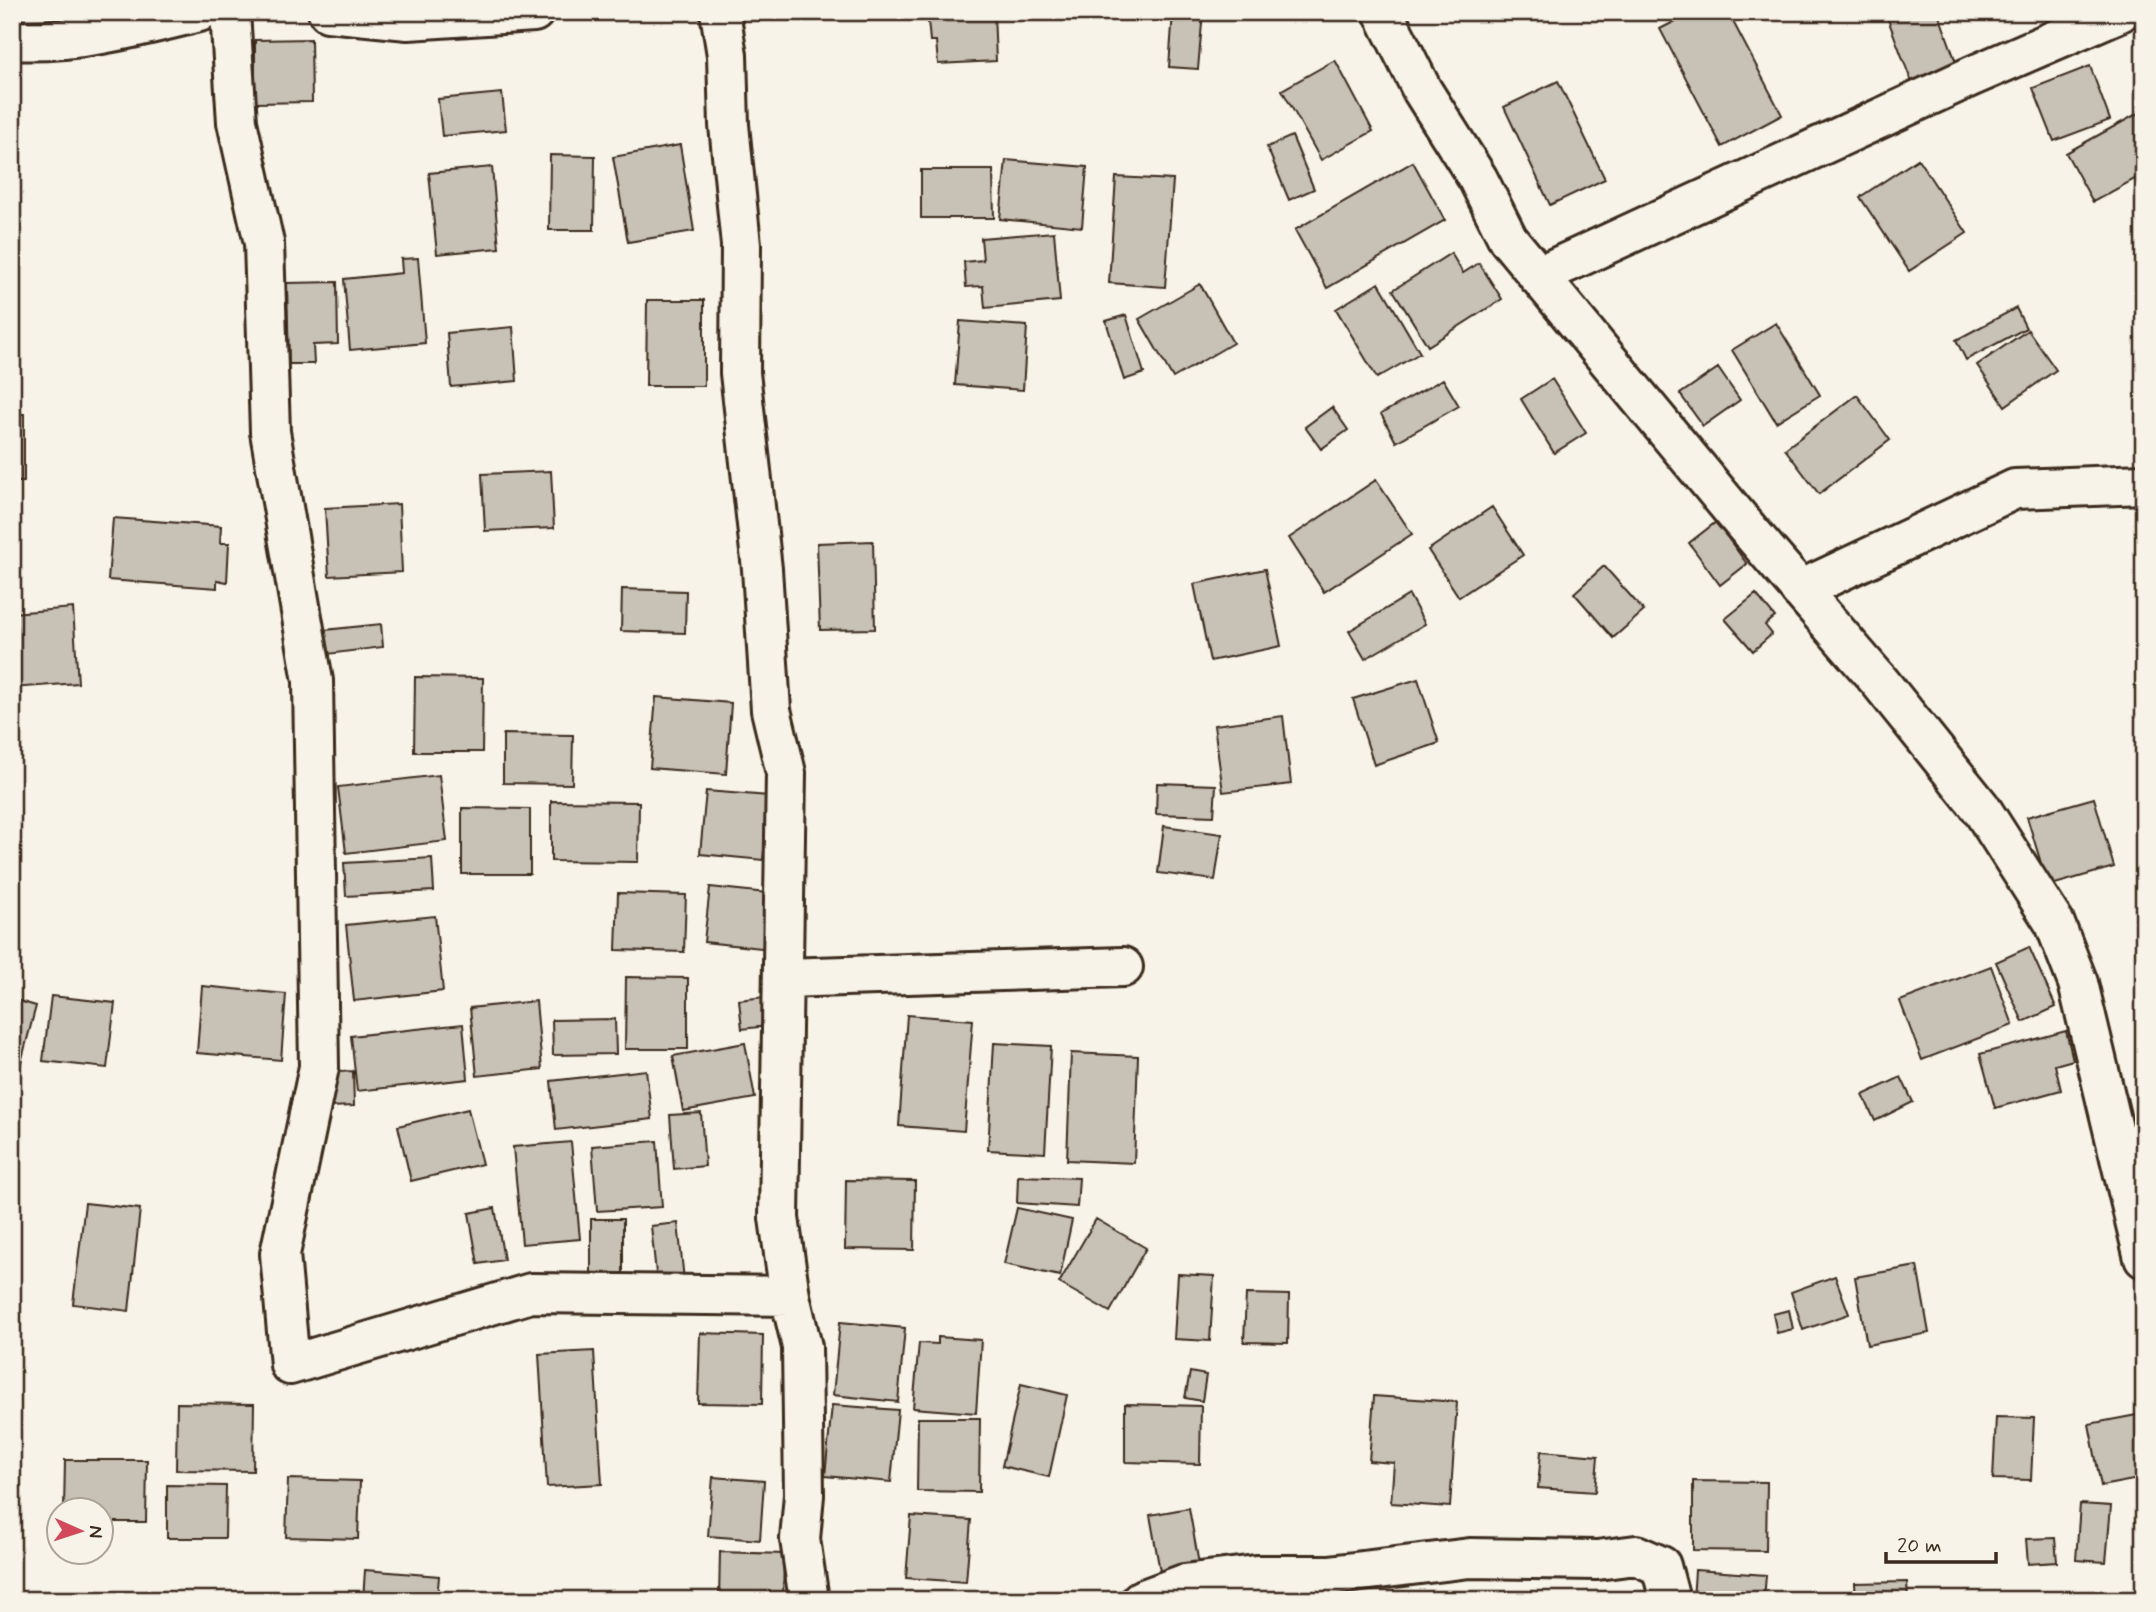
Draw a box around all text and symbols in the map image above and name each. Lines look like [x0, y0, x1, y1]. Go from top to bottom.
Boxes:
north arrow [46, 1496, 116, 1566]
scale bar [1886, 1521, 1997, 1565]
text: N [83, 1525, 108, 1539]
text: 20 m [1897, 1532, 1942, 1560]

